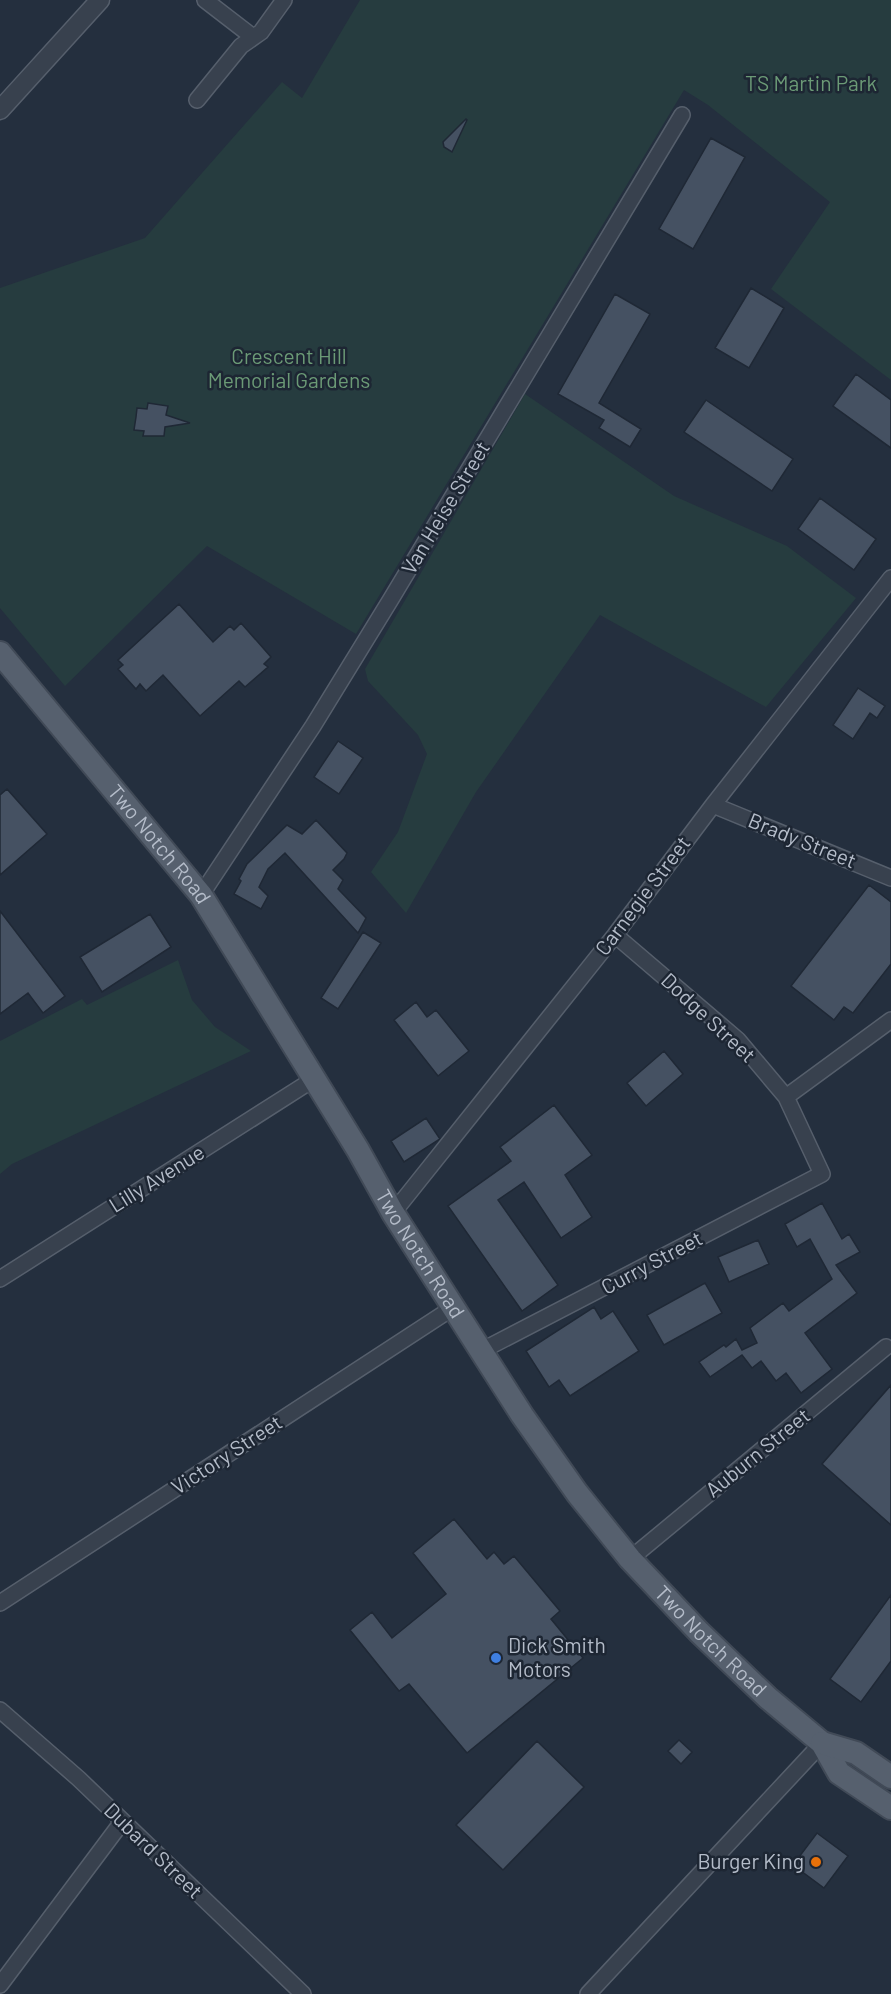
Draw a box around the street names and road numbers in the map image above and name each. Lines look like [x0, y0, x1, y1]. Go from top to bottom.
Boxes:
street label: Van Heise Street [395, 436, 494, 578]
street label: Two Notch Road [104, 779, 217, 908]
street label: Brady Street [745, 807, 860, 873]
street label: Carnegie Street [589, 831, 695, 960]
street label: Dodge Street [657, 967, 761, 1067]
street label: Lilly Avenue [104, 1139, 208, 1217]
street label: Two Notch Road [371, 1184, 471, 1322]
street label: Curry Street [596, 1225, 706, 1299]
street label: Auburn Street [700, 1402, 814, 1502]
street label: Victory Street [166, 1409, 286, 1499]
street label: Two Notch Road [650, 1579, 773, 1701]
street label: Dubard Street [100, 1797, 208, 1903]

